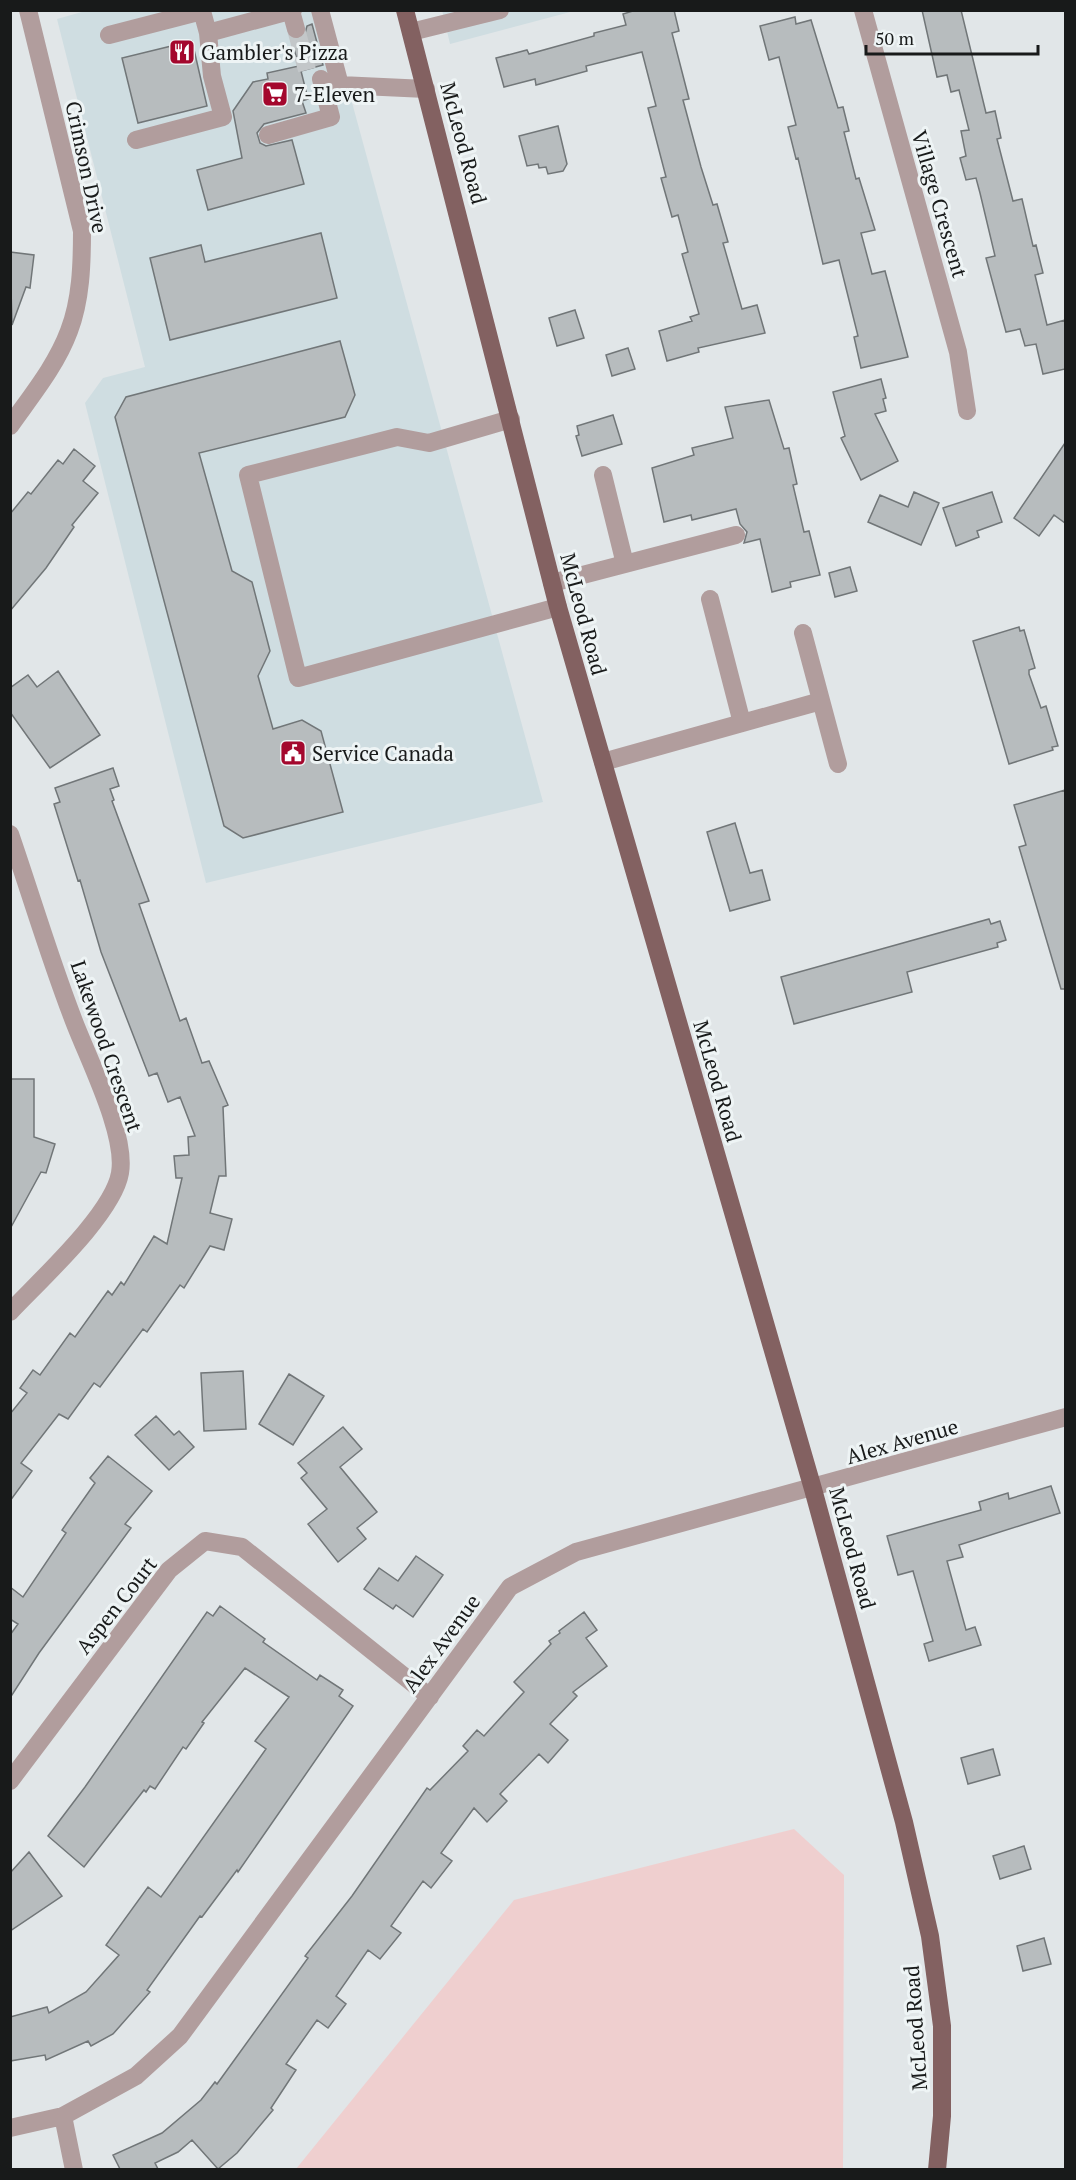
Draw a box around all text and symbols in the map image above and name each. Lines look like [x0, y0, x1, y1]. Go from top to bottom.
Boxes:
scale bar [866, 18, 1038, 56]
text: 50 m [875, 26, 915, 50]
restaurant icon: Gambler's Pizza [167, 37, 197, 67]
place label: Gambler's Pizza [201, 38, 349, 66]
supermarket icon: 7-Eleven [260, 79, 290, 109]
street label: McLeod Road [434, 79, 494, 207]
place label: 7-Eleven [294, 80, 376, 108]
street label: Crimson Drive [59, 98, 115, 236]
street label: Village Crescent [906, 127, 974, 281]
street label: McLeod Road [554, 550, 614, 678]
public building icon: Service Canada [278, 738, 308, 768]
place label: Service Canada [312, 739, 454, 767]
street label: Lakewood Crescent [64, 956, 150, 1136]
street label: McLeod Road [687, 1017, 749, 1145]
street label: Alex Avenue [843, 1412, 961, 1470]
street label: McLeod Road [823, 1484, 883, 1612]
street label: Aspen Court [69, 1551, 163, 1659]
street label: Alex Avenue [396, 1588, 486, 1698]
street label: McLeod Road [897, 1964, 933, 2091]

